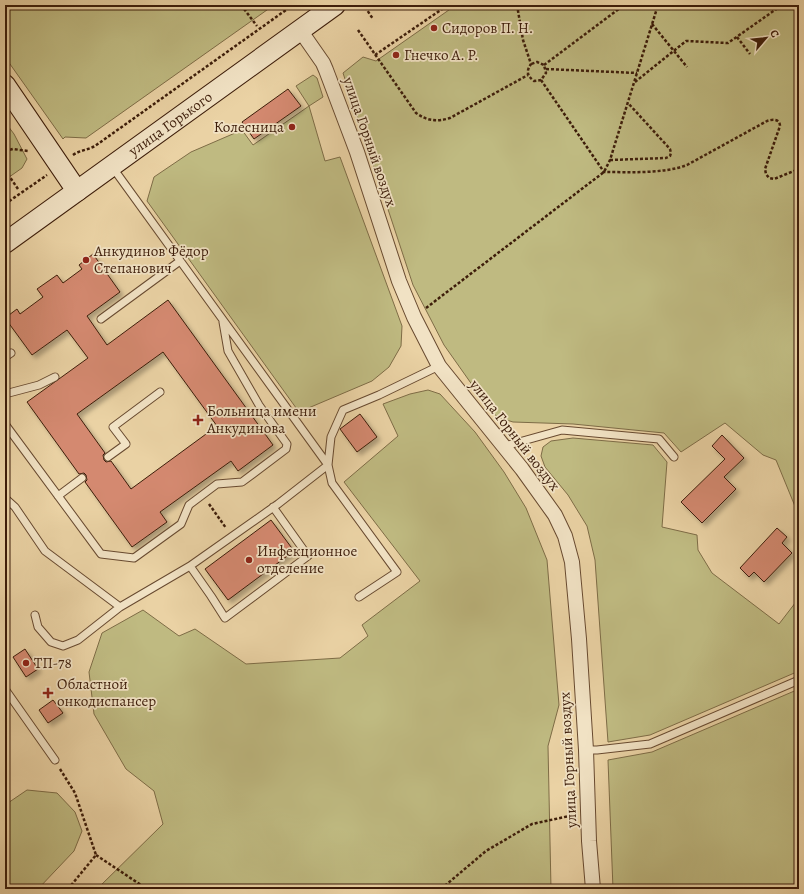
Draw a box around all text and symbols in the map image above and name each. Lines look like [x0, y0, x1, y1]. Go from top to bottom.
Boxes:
place label: Сидоров П. Н. [442, 18, 533, 38]
north arrow [746, 18, 786, 58]
marker: Сидоров П. Н. [429, 23, 439, 33]
text: С [766, 27, 783, 40]
place label: Гнечко А. Р. [404, 45, 479, 65]
marker: Гнечко А. Р. [391, 50, 401, 60]
street label: улица Горный воздух [338, 73, 402, 210]
street label: улица Горького [124, 87, 216, 161]
place label: Колесница [214, 117, 284, 137]
marker: Колесница [287, 122, 297, 132]
place label: Анкудинов Фёдор Степанович [93, 241, 209, 278]
marker: Анкудинов Фёдор Степанович [81, 255, 91, 265]
street label: улица Горный воздух [465, 374, 565, 495]
place label: Больница имени Анкудинова [206, 401, 317, 438]
marker: Больница имени Анкудинова [192, 414, 204, 426]
place label: Инфекционное отделение [257, 541, 357, 578]
marker: Инфекционное отделение [244, 555, 254, 565]
place label: ТП-78 [34, 653, 72, 673]
marker: ТП-78 [21, 658, 31, 668]
place label: Областной онкодиспансер [57, 674, 156, 711]
marker: Областной онкодиспансер [42, 687, 54, 699]
street label: улица Горный воздух [554, 691, 582, 830]

